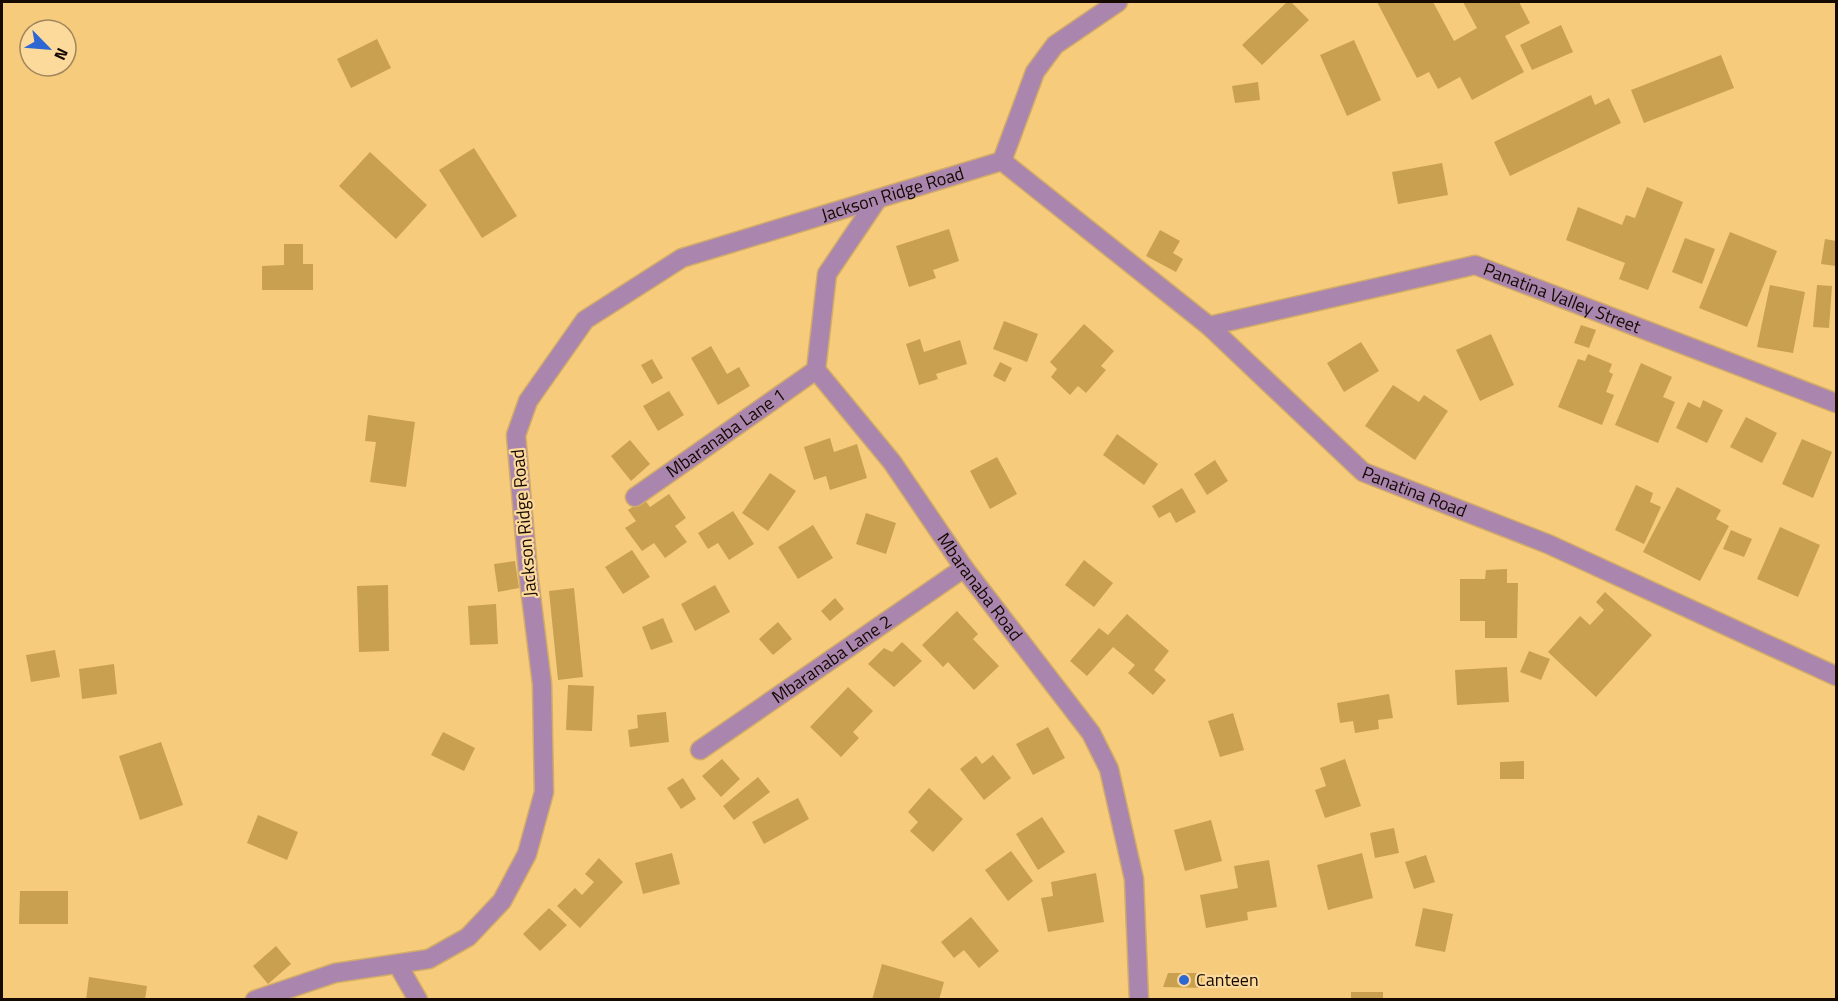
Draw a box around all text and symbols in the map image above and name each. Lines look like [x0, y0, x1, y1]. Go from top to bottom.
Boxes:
north arrow [18, 18, 78, 78]
text: N [48, 44, 75, 64]
street label: Jackson Ridge Road [818, 159, 967, 228]
street label: Panatina Valley Street [1479, 255, 1645, 340]
street label: Mbaranaba Lane 1 [660, 381, 791, 484]
street label: Jackson Ridge Road [504, 448, 543, 598]
street label: Panatina Road [1358, 459, 1471, 524]
street label: Mbaranaba Road [931, 527, 1029, 647]
street label: Mbaranaba Lane 2 [766, 608, 897, 710]
place label: Canteen [1196, 966, 1259, 993]
marker: Canteen [1177, 973, 1191, 987]

